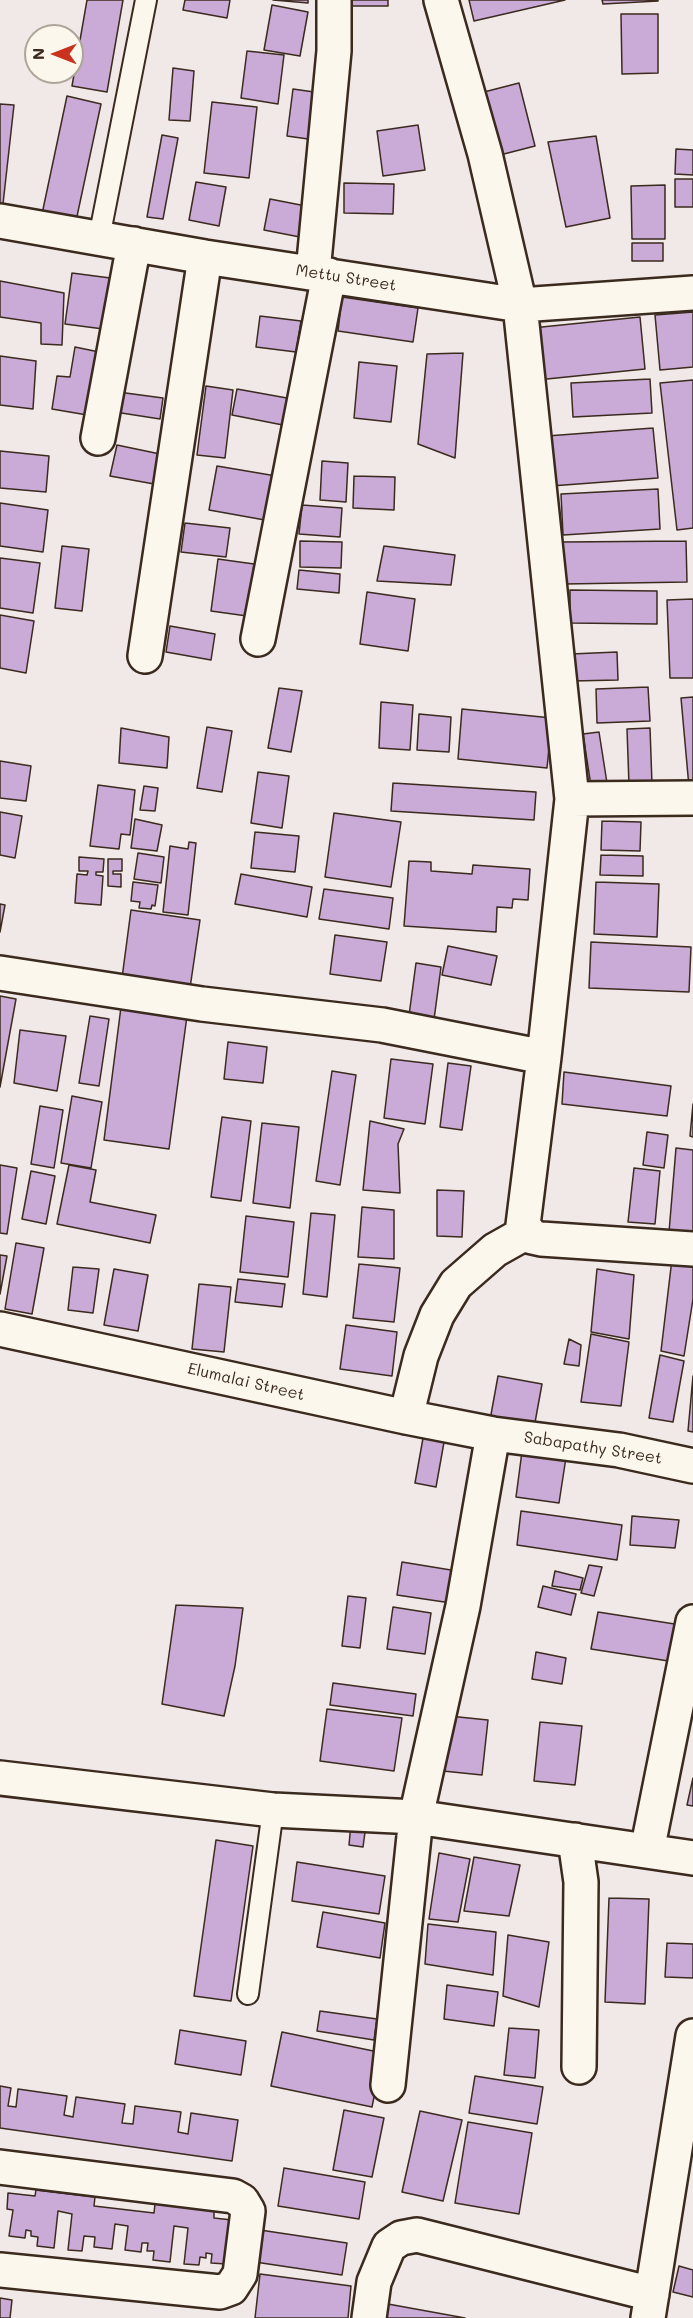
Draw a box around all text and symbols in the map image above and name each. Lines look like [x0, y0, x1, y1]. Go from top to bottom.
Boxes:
north arrow [24, 24, 84, 84]
text: N [27, 48, 48, 60]
street label: Mettu Street [294, 261, 398, 295]
street label: Elumalai Street [186, 1359, 306, 1405]
street label: Sabapathy Street [523, 1428, 663, 1468]

